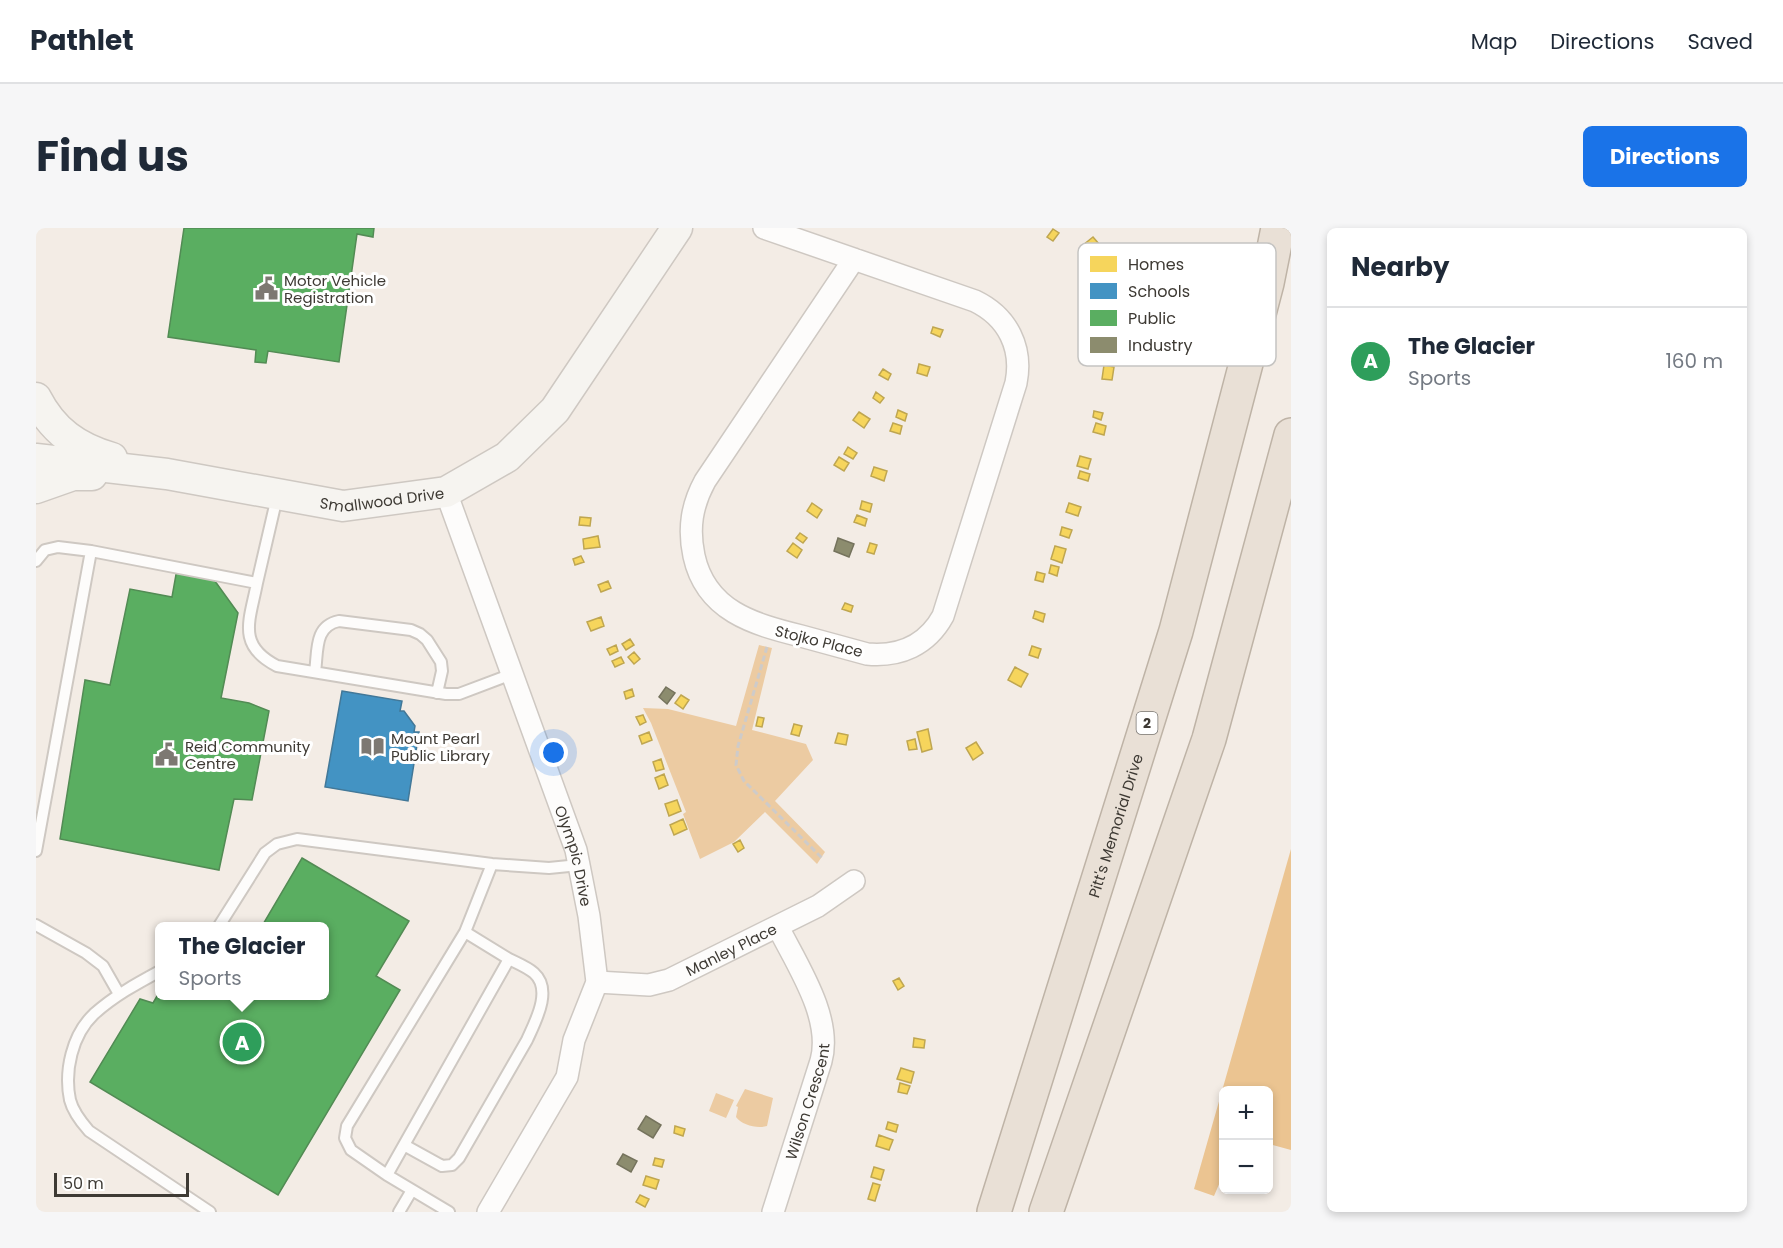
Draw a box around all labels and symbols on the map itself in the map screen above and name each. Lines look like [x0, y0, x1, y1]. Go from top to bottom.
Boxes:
legend [1078, 243, 1276, 366]
text: Homes [1128, 253, 1184, 276]
place label: Motor Vehicle Registration [284, 270, 386, 308]
public building icon: Motor Vehicle Registration [253, 276, 279, 302]
text: Schools [1128, 280, 1190, 303]
text: Public [1128, 307, 1176, 330]
text: Industry [1128, 334, 1192, 357]
street label: Smallwood Drive [318, 482, 445, 516]
street label: Stojko Place [773, 620, 865, 662]
road number: 2 [1136, 712, 1158, 734]
place label: Mount Pearl Public Library [391, 728, 491, 766]
library icon: Mount Pearl Public Library [360, 734, 386, 760]
place label: Reid Community Centre [185, 736, 311, 774]
your location [539, 738, 568, 767]
public building icon: Reid Community Centre [154, 742, 180, 768]
street label: Pitt's Memorial Drive [1083, 751, 1147, 900]
street label: Olympic Drive [550, 802, 597, 908]
street label: Manley Place [682, 918, 780, 981]
pin: A [222, 1020, 262, 1064]
street label: Wilson Crescent [780, 1043, 834, 1162]
scale bar [54, 1170, 189, 1198]

